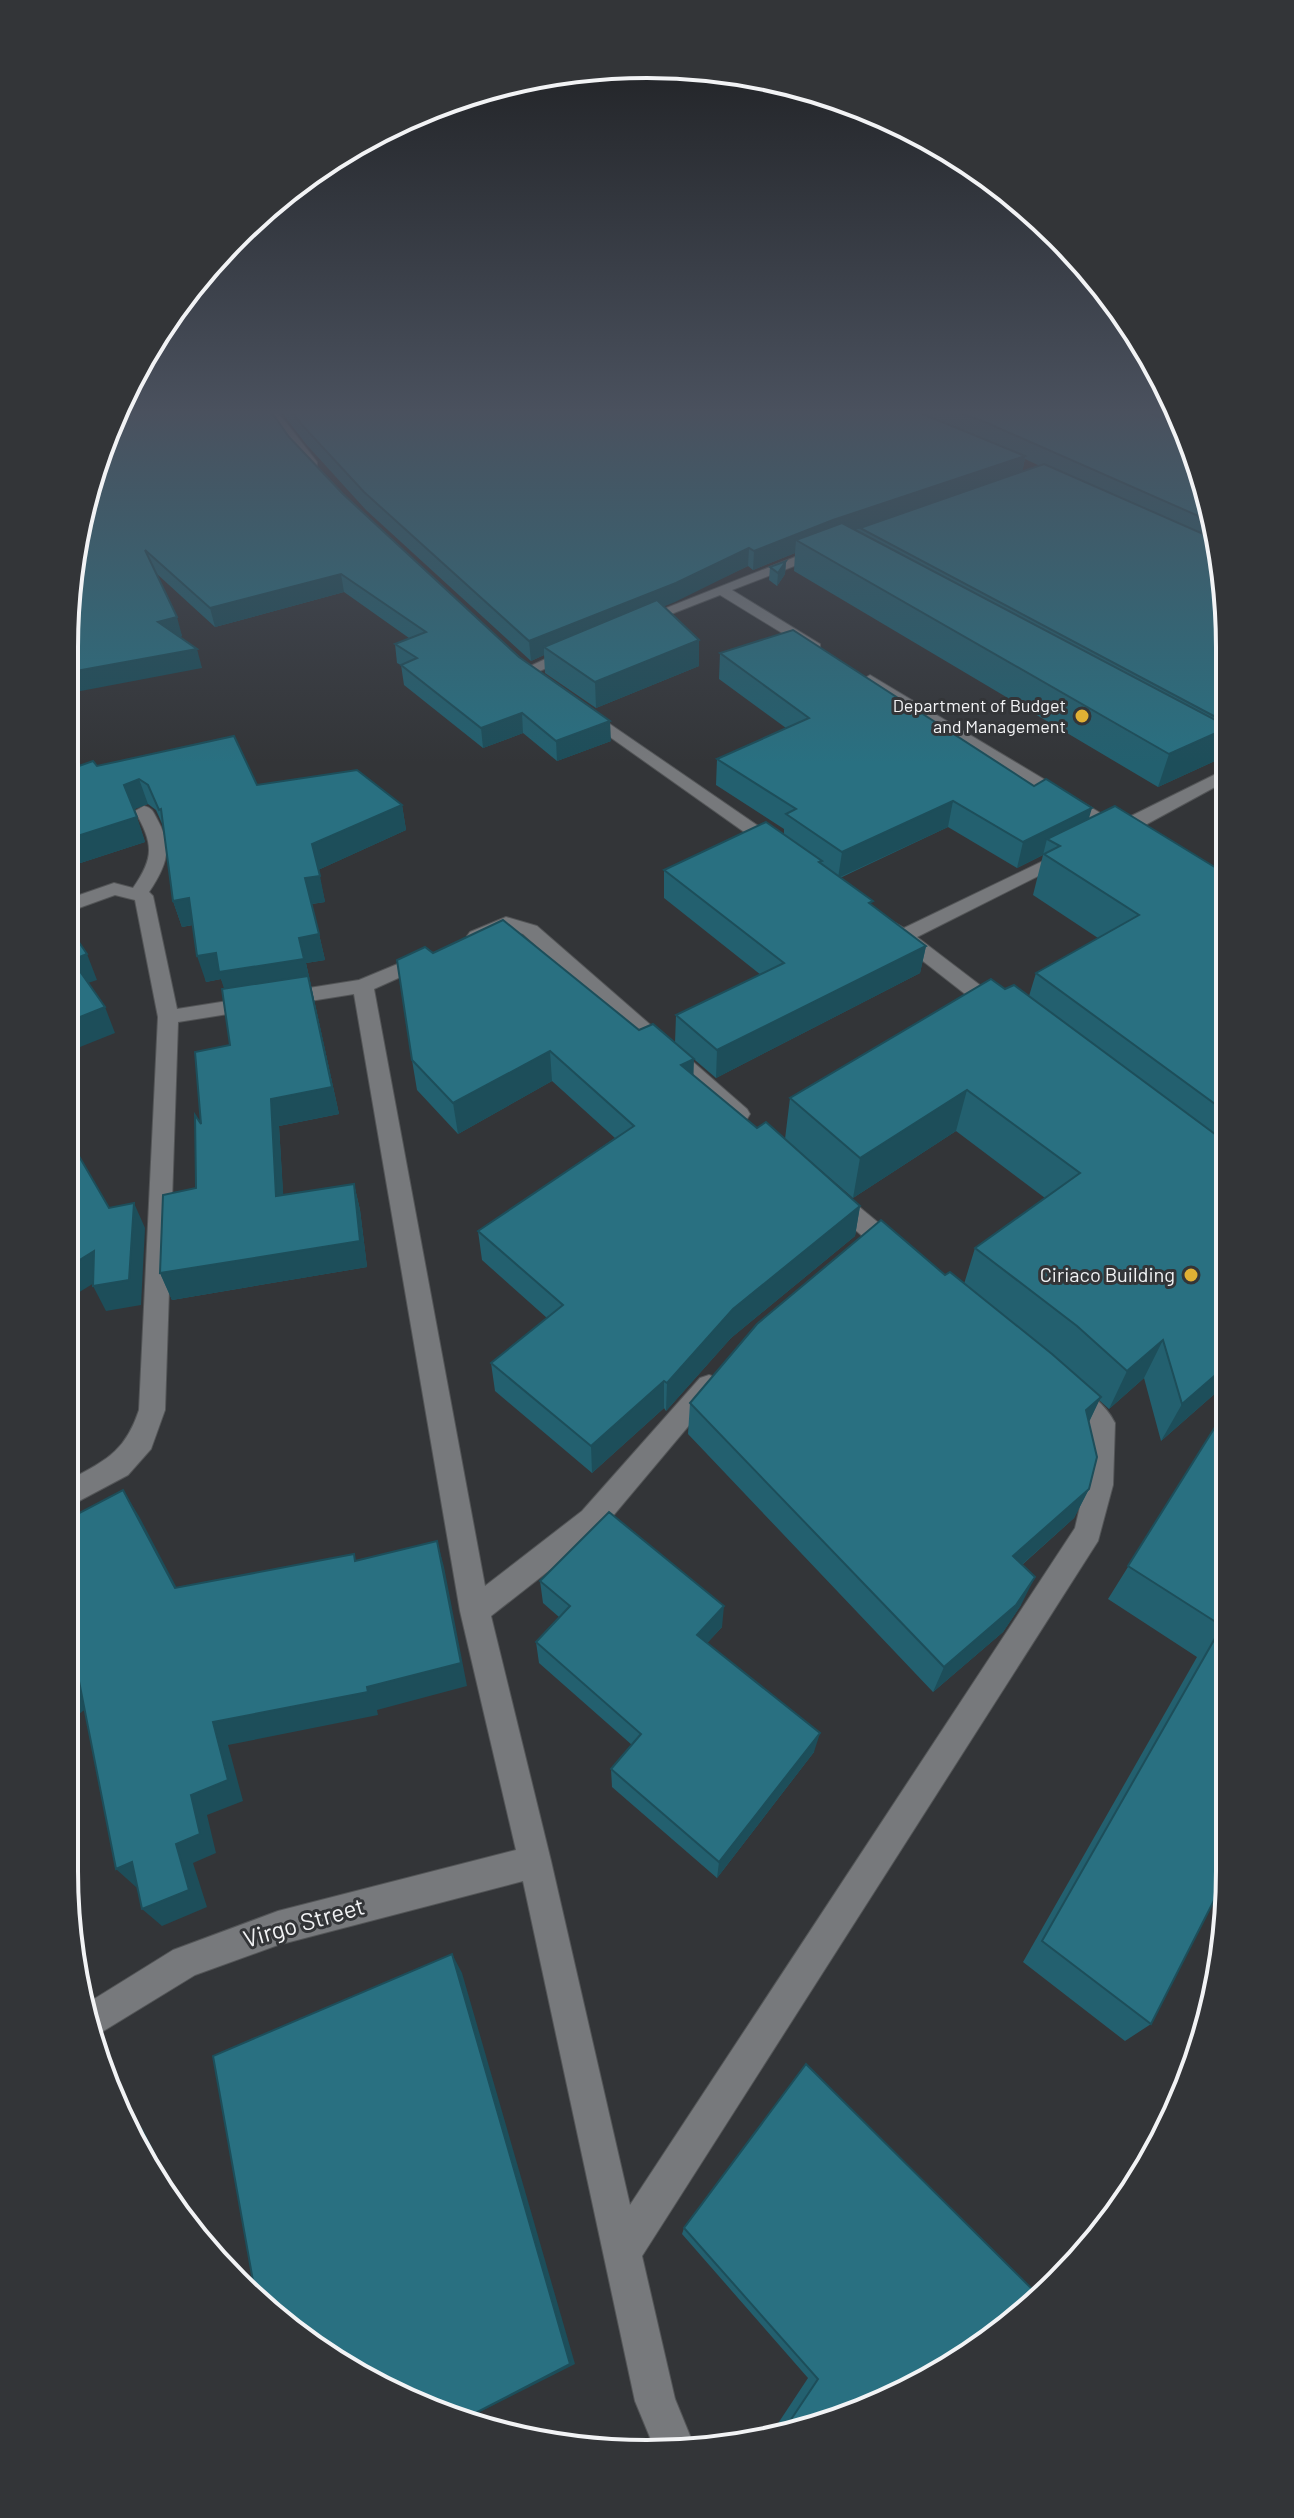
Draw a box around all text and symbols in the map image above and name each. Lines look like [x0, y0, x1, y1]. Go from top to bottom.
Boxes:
place label: Department of Budget and Management [893, 694, 1066, 737]
marker: Department of Budget and Management [1073, 707, 1091, 725]
place label: Ciriaco Building [1040, 1262, 1175, 1286]
marker: Ciriaco Building [1182, 1266, 1200, 1284]
street label: Virgo Street [240, 1890, 368, 1953]

